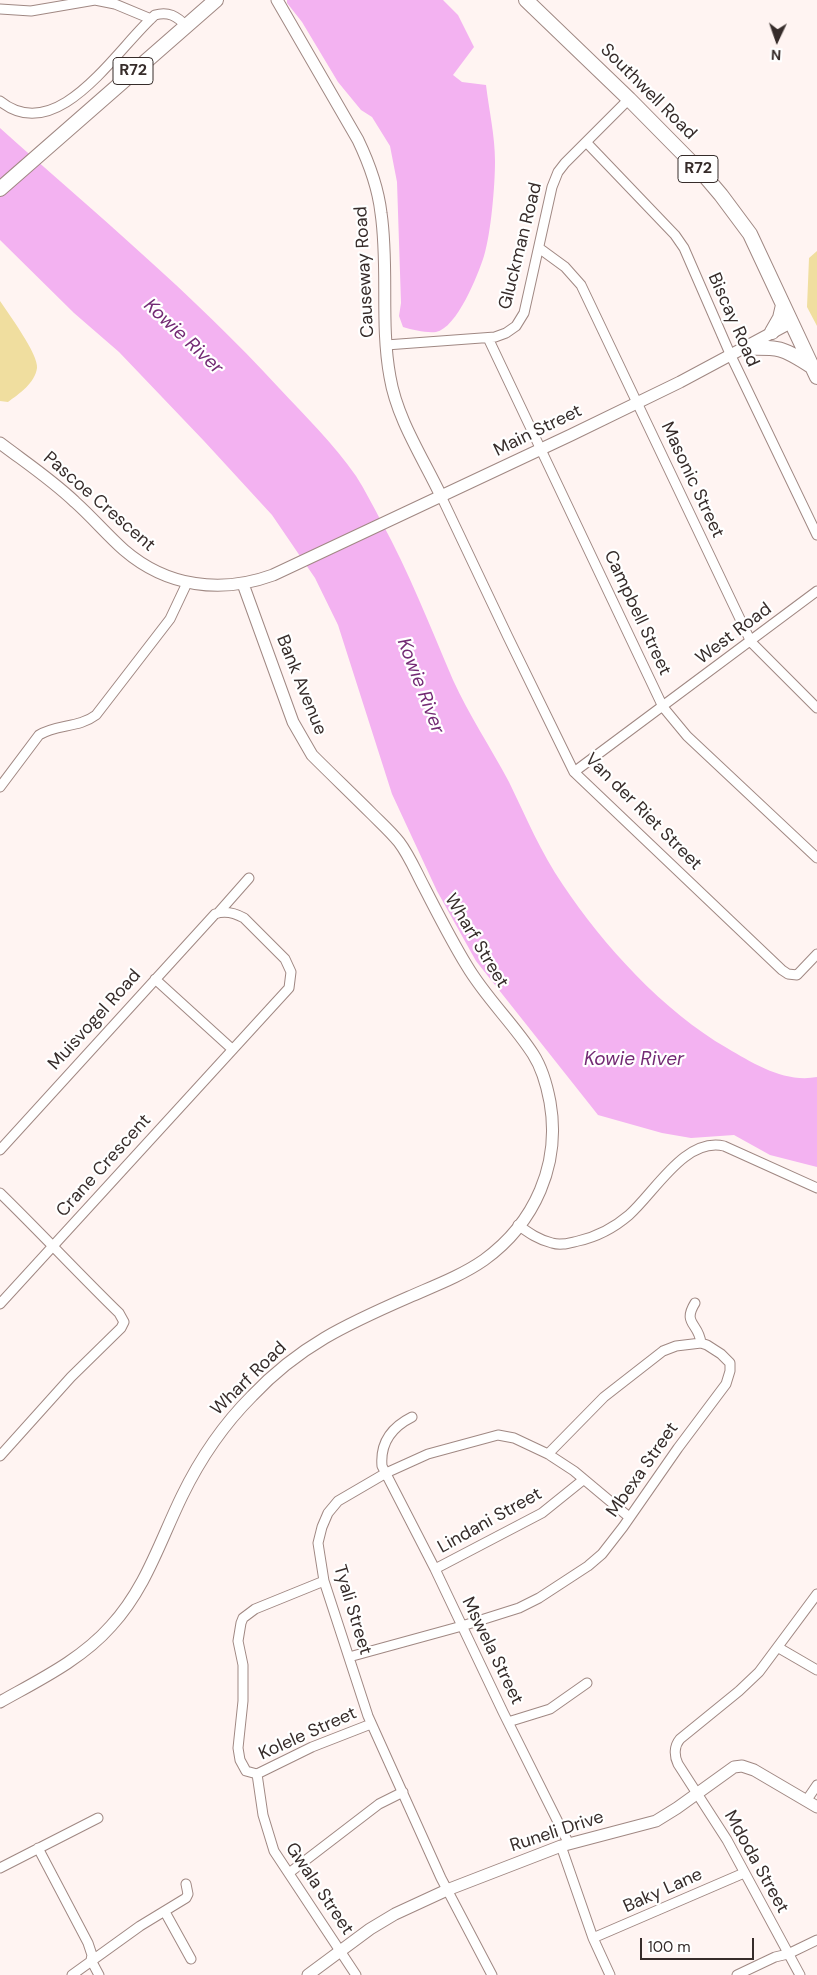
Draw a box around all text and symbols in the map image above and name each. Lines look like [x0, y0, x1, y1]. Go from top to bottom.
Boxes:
north arrow [752, 15, 802, 65]
street label: Southwell Road [595, 39, 701, 145]
text: N [771, 46, 782, 64]
road number: R72 [113, 58, 153, 84]
road number: R72 [678, 156, 718, 182]
street label: Gluckman Road [495, 180, 547, 312]
street label: Causeway Road [351, 206, 379, 338]
street label: Biscay Road [703, 270, 763, 370]
water label: Kowie River [139, 295, 227, 379]
street label: Main Street [490, 400, 586, 462]
street label: Masonic Street [656, 419, 728, 541]
street label: Pascoe Crescent [39, 448, 159, 556]
street label: Campbell Street [599, 547, 675, 679]
street label: West Road [692, 599, 776, 669]
street label: Bank Avenue [271, 632, 331, 738]
water label: Kowie River [391, 635, 449, 737]
street label: Van der Riet Street [580, 749, 706, 875]
street label: Wharf Street [439, 890, 513, 992]
street label: Muisvogel Road [44, 965, 146, 1075]
water label: Kowie River [584, 1049, 684, 1071]
street label: Crane Crescent [52, 1110, 156, 1222]
street label: Wharf Road [207, 1338, 291, 1420]
street label: Mbexa Street [602, 1418, 684, 1522]
street label: Lindani Street [434, 1484, 546, 1558]
street label: Tyali Street [328, 1563, 376, 1657]
street label: Mswela Street [457, 1594, 527, 1708]
street label: Kolele Street [256, 1703, 360, 1765]
street label: Runeli Drive [507, 1807, 607, 1857]
street label: Mdoda Street [719, 1807, 793, 1917]
street label: Gwala Street [280, 1839, 358, 1939]
street label: Baky Lane [620, 1864, 706, 1918]
scale bar [642, 1928, 756, 1960]
text: 100 m [648, 1937, 691, 1957]

